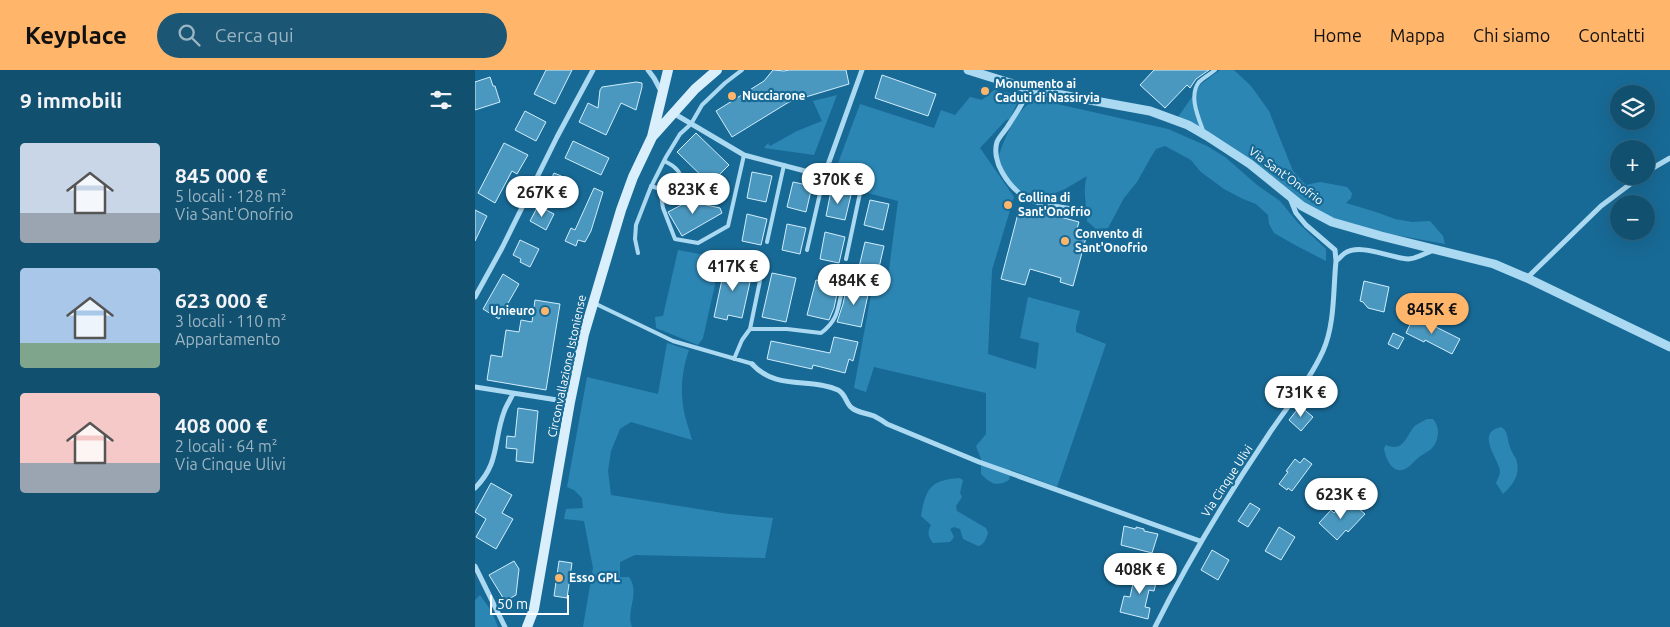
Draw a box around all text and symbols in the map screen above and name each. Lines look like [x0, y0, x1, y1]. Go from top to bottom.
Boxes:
search box [157, 13, 507, 58]
icon: search [175, 21, 203, 49]
text: Keyplace [25, 22, 127, 49]
text: Cerca qui [215, 24, 294, 46]
text: Home [1313, 25, 1362, 45]
text: Mappa [1390, 25, 1445, 45]
text: Chi siamo [1473, 25, 1550, 45]
text: Contatti [1578, 25, 1645, 45]
place label: Monumento ai Caduti di Nassiryia [995, 77, 1100, 104]
marker: Monumento ai Caduti di Nassiryia [979, 85, 991, 97]
map controls [1610, 85, 1655, 240]
button: layers [1610, 85, 1655, 130]
icon: filters [427, 86, 455, 114]
text: 9 immobili [20, 88, 122, 112]
place label: Nucciarone [742, 89, 805, 102]
marker: Nucciarone [726, 90, 738, 102]
button: + [1610, 140, 1655, 185]
street label: Via Sant'Onofrio [1247, 144, 1326, 207]
pin: 370K € [797, 162, 879, 205]
icon: home [60, 163, 120, 223]
text: 845 000 € [175, 163, 268, 187]
text: 370K € [813, 170, 863, 188]
pin: 823K € [652, 172, 734, 215]
pin: 267K € [501, 176, 583, 218]
text: 823K € [668, 180, 718, 198]
text: 267K € [517, 183, 567, 201]
text: 5 locali · 128 m² [175, 187, 287, 205]
place label: Collina di Sant'Onofrio [1018, 191, 1091, 218]
button: − [1610, 195, 1655, 240]
marker: Collina di Sant'Onofrio [1002, 199, 1014, 211]
text: Via Sant'Onofrio [175, 205, 293, 223]
place label: Convento di Sant'Onofrio [1075, 227, 1148, 254]
marker: Convento di Sant'Onofrio [1059, 235, 1071, 247]
pin: 417K € [692, 250, 774, 292]
text: 417K € [708, 257, 758, 275]
pin: 484K € [813, 264, 895, 306]
text: 484K € [829, 271, 879, 289]
icon: home [60, 288, 120, 348]
text: 623 000 € [175, 288, 268, 312]
pin: 845K € [1391, 292, 1473, 335]
street label: Circonvallazione Istoniense [545, 293, 588, 438]
text: 845K € [1407, 300, 1457, 318]
place label: Unieuro [490, 304, 535, 317]
marker: Unieuro [539, 305, 551, 317]
text: 3 locali · 110 m² [175, 312, 287, 330]
text: Appartamento [175, 330, 280, 348]
pin: 731K € [1260, 376, 1342, 418]
text: 731K € [1276, 383, 1326, 401]
icon: home [60, 413, 120, 473]
text: 408 000 € [175, 413, 268, 437]
text: 2 locali · 64 m² [175, 437, 277, 455]
street label: Via Cinque Ulivi [1198, 442, 1255, 519]
text: Via Cinque Ulivi [175, 455, 286, 473]
pin: 623K € [1300, 478, 1382, 520]
text: 623K € [1316, 485, 1366, 503]
pin: 408K € [1099, 552, 1181, 595]
text: 408K € [1115, 560, 1165, 578]
place label: Esso GPL [569, 571, 620, 584]
marker: Esso GPL [553, 572, 565, 584]
scale bar [490, 592, 569, 615]
text: 50 m [497, 596, 528, 612]

